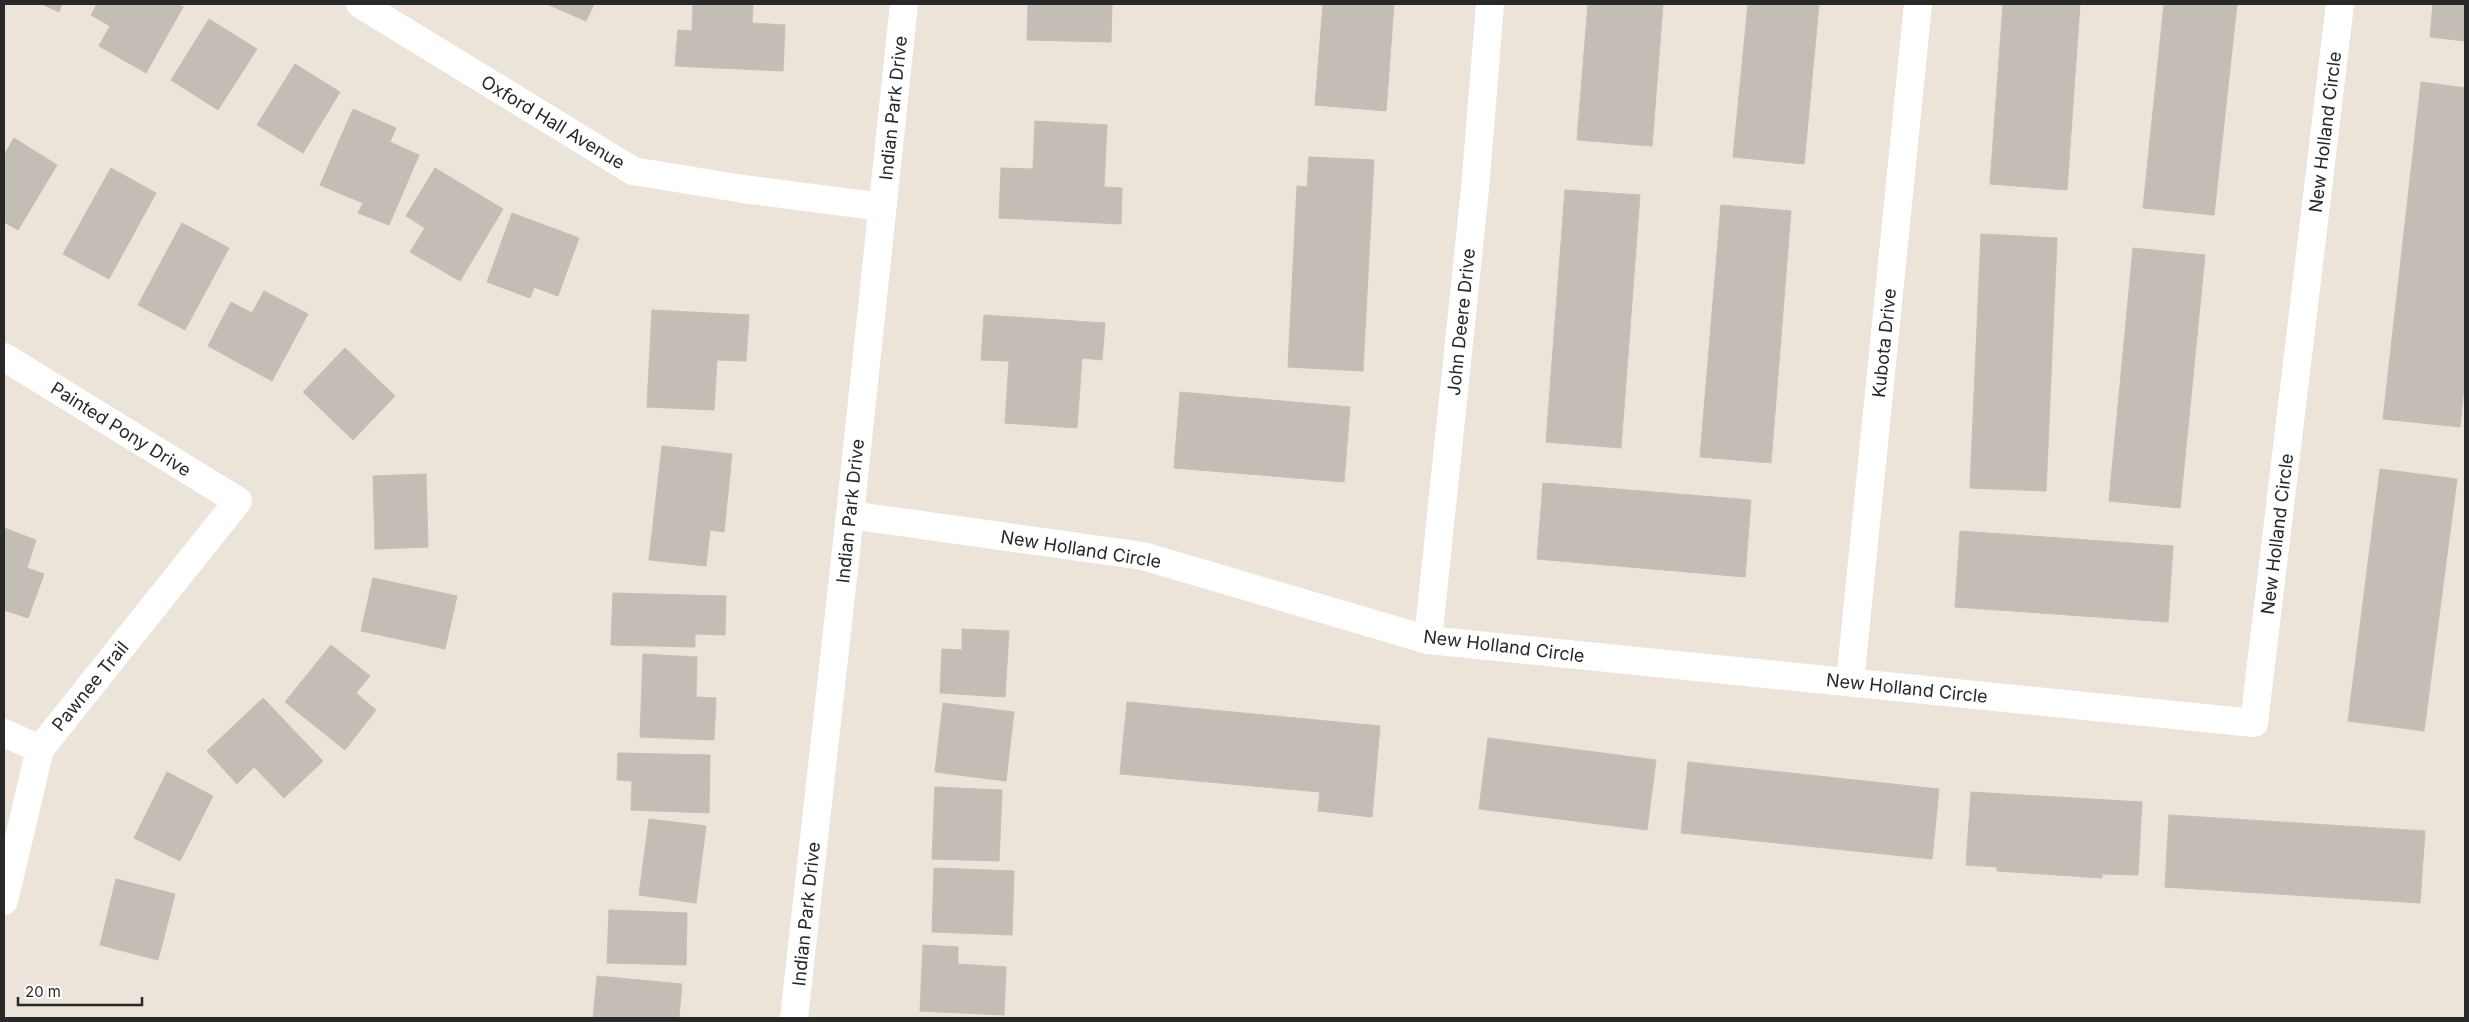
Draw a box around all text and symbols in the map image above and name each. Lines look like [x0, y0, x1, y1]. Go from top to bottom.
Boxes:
street label: Indian Park Drive [875, 35, 911, 181]
street label: New Holland Circle [2305, 50, 2345, 214]
street label: Oxford Hall Avenue [477, 71, 629, 173]
street label: John Deere Drive [1443, 247, 1479, 397]
street label: Kubota Drive [1868, 287, 1900, 399]
street label: Painted Pony Drive [47, 377, 195, 481]
street label: Indian Park Drive [832, 438, 868, 584]
street label: New Holland Circle [2257, 452, 2297, 616]
street label: New Holland Circle [999, 526, 1163, 572]
street label: New Holland Circle [1422, 626, 1586, 666]
street label: Pawnee Trail [47, 637, 133, 735]
street label: New Holland Circle [1825, 669, 1989, 707]
street label: Indian Park Drive [788, 841, 824, 987]
scale bar [18, 974, 141, 1006]
text: 20 m [25, 982, 61, 1001]

